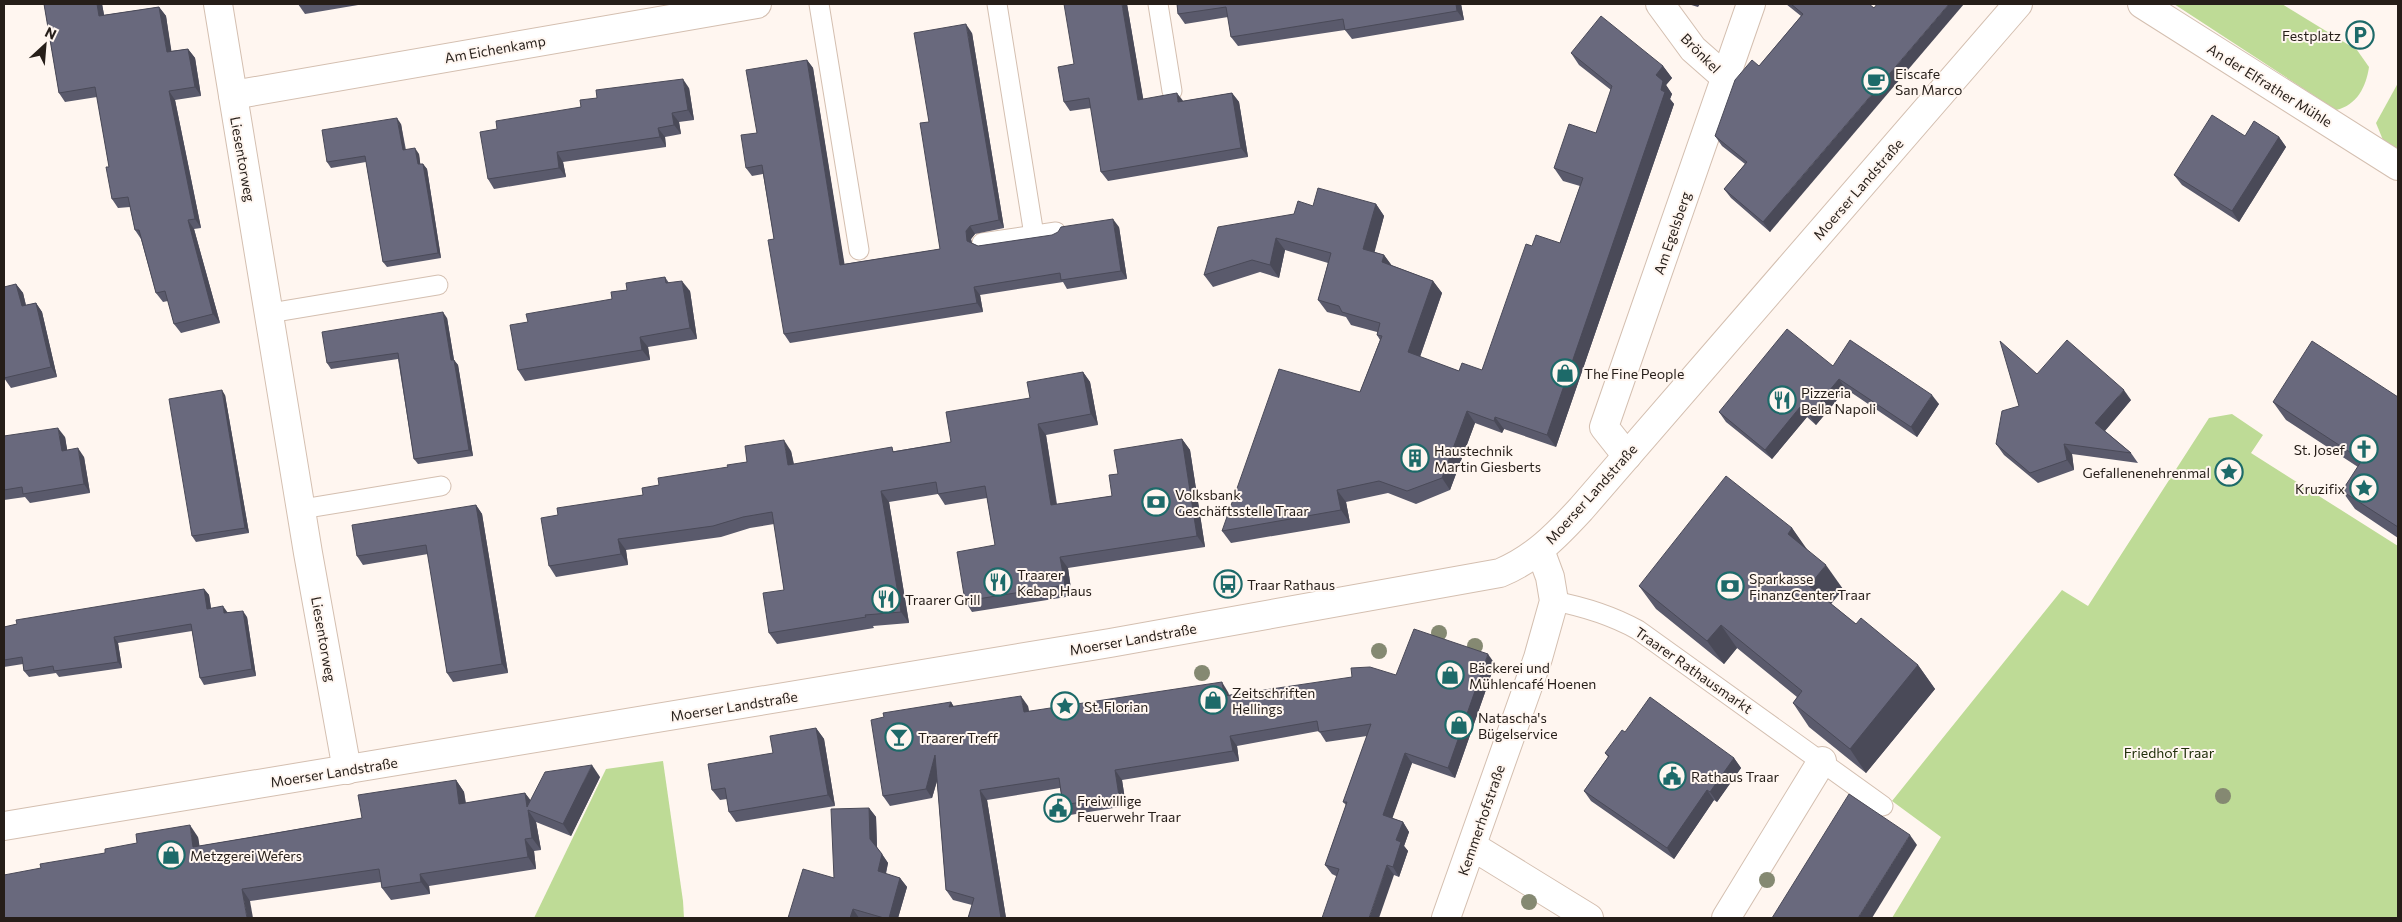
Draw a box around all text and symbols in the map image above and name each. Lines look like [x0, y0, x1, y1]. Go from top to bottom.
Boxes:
north arrow [20, 20, 70, 70]
parking icon: Festplatz [2345, 20, 2375, 50]
text: N [42, 23, 59, 43]
place label: Festplatz [2282, 27, 2341, 44]
street label: Brönkel [1678, 30, 1724, 76]
street label: Am Eichenkamp [443, 32, 547, 66]
street label: An der Elfrather Mühle [2204, 40, 2336, 130]
place label: Eiscafe San Marco [1895, 65, 1962, 98]
cafe icon: Eiscafe San Marco [1861, 66, 1891, 96]
street label: Liesentorweg [227, 115, 259, 203]
street label: Moerser Landstraße [1809, 135, 1907, 243]
street label: Am Egelsberg [1650, 189, 1694, 277]
shop icon: The Fine People [1550, 358, 1580, 388]
place label: The Fine People [1584, 365, 1684, 382]
place label: Pizzeria Bella Napoli [1801, 384, 1876, 417]
restaurant icon: Pizzeria Bella Napoli [1767, 385, 1797, 415]
church icon: St. Josef [2349, 434, 2379, 464]
street label: Moerser Landstraße [1542, 441, 1640, 547]
place label: St. Josef [2294, 441, 2345, 458]
place label: Haustechnik Martin Giesberts [1434, 442, 1541, 475]
building icon: Haustechnik Martin Giesberts [1400, 443, 1430, 473]
place icon: Gefallenenehrenmal [2214, 457, 2244, 487]
place label: Gefallenenehrenmal [2083, 464, 2210, 481]
place icon: Kruzifix [2349, 473, 2379, 503]
place label: Kruzifix [2295, 480, 2346, 497]
place label: Volksbank Geschäftsstelle Traar [1175, 486, 1309, 519]
bank icon: Volksbank Geschäftsstelle Traar [1141, 487, 1171, 517]
place label: Traarer Kebap Haus [1017, 566, 1092, 599]
restaurant icon: Traarer Kebap Haus [983, 567, 1013, 597]
bus stop icon: Traar Rathaus [1213, 569, 1243, 599]
place label: Sparkasse FinanzCenter Traar [1749, 570, 1871, 603]
bank icon: Sparkasse FinanzCenter Traar [1715, 571, 1745, 601]
place label: Traar Rathaus [1247, 576, 1335, 593]
restaurant icon: Traarer Grill [871, 584, 901, 614]
place label: Traarer Grill [905, 591, 980, 608]
street label: Liesentorweg [308, 595, 340, 683]
street label: Moerser Landstraße [1068, 619, 1198, 659]
street label: Traarer Rathausmarkt [1632, 623, 1756, 717]
place label: Bäckerei und Mühlencafé Hoenen [1469, 659, 1596, 692]
shop icon: Bäckerei und Mühlencafé Hoenen [1435, 660, 1465, 690]
place label: Zeitschriften Hellings [1232, 684, 1315, 717]
shop icon: Zeitschriften Hellings [1198, 685, 1228, 715]
street label: Moerser Landstraße [669, 688, 799, 724]
place icon: St. Florian [1050, 691, 1080, 721]
place label: St. Florian [1084, 698, 1148, 715]
place label: Natascha's Bügelservice [1478, 709, 1558, 742]
shop icon: Natascha's Bügelservice [1444, 710, 1474, 740]
bar icon: Traarer Treff [884, 722, 914, 752]
place label: Traarer Treff [918, 729, 998, 746]
park label: Friedhof Traar [2124, 744, 2215, 761]
street label: Moerser Landstraße [269, 754, 399, 790]
public building icon: Rathaus Traar [1657, 761, 1687, 791]
street label: Kemmerhofstraße [1454, 762, 1508, 878]
place label: Rathaus Traar [1691, 768, 1780, 785]
place label: Freiwillige Feuerwehr Traar [1077, 792, 1181, 825]
public building icon: Freiwillige Feuerwehr Traar [1043, 793, 1073, 823]
shop icon: Metzgerei Wefers [156, 840, 186, 870]
place label: Metzgerei Wefers [190, 847, 302, 864]

